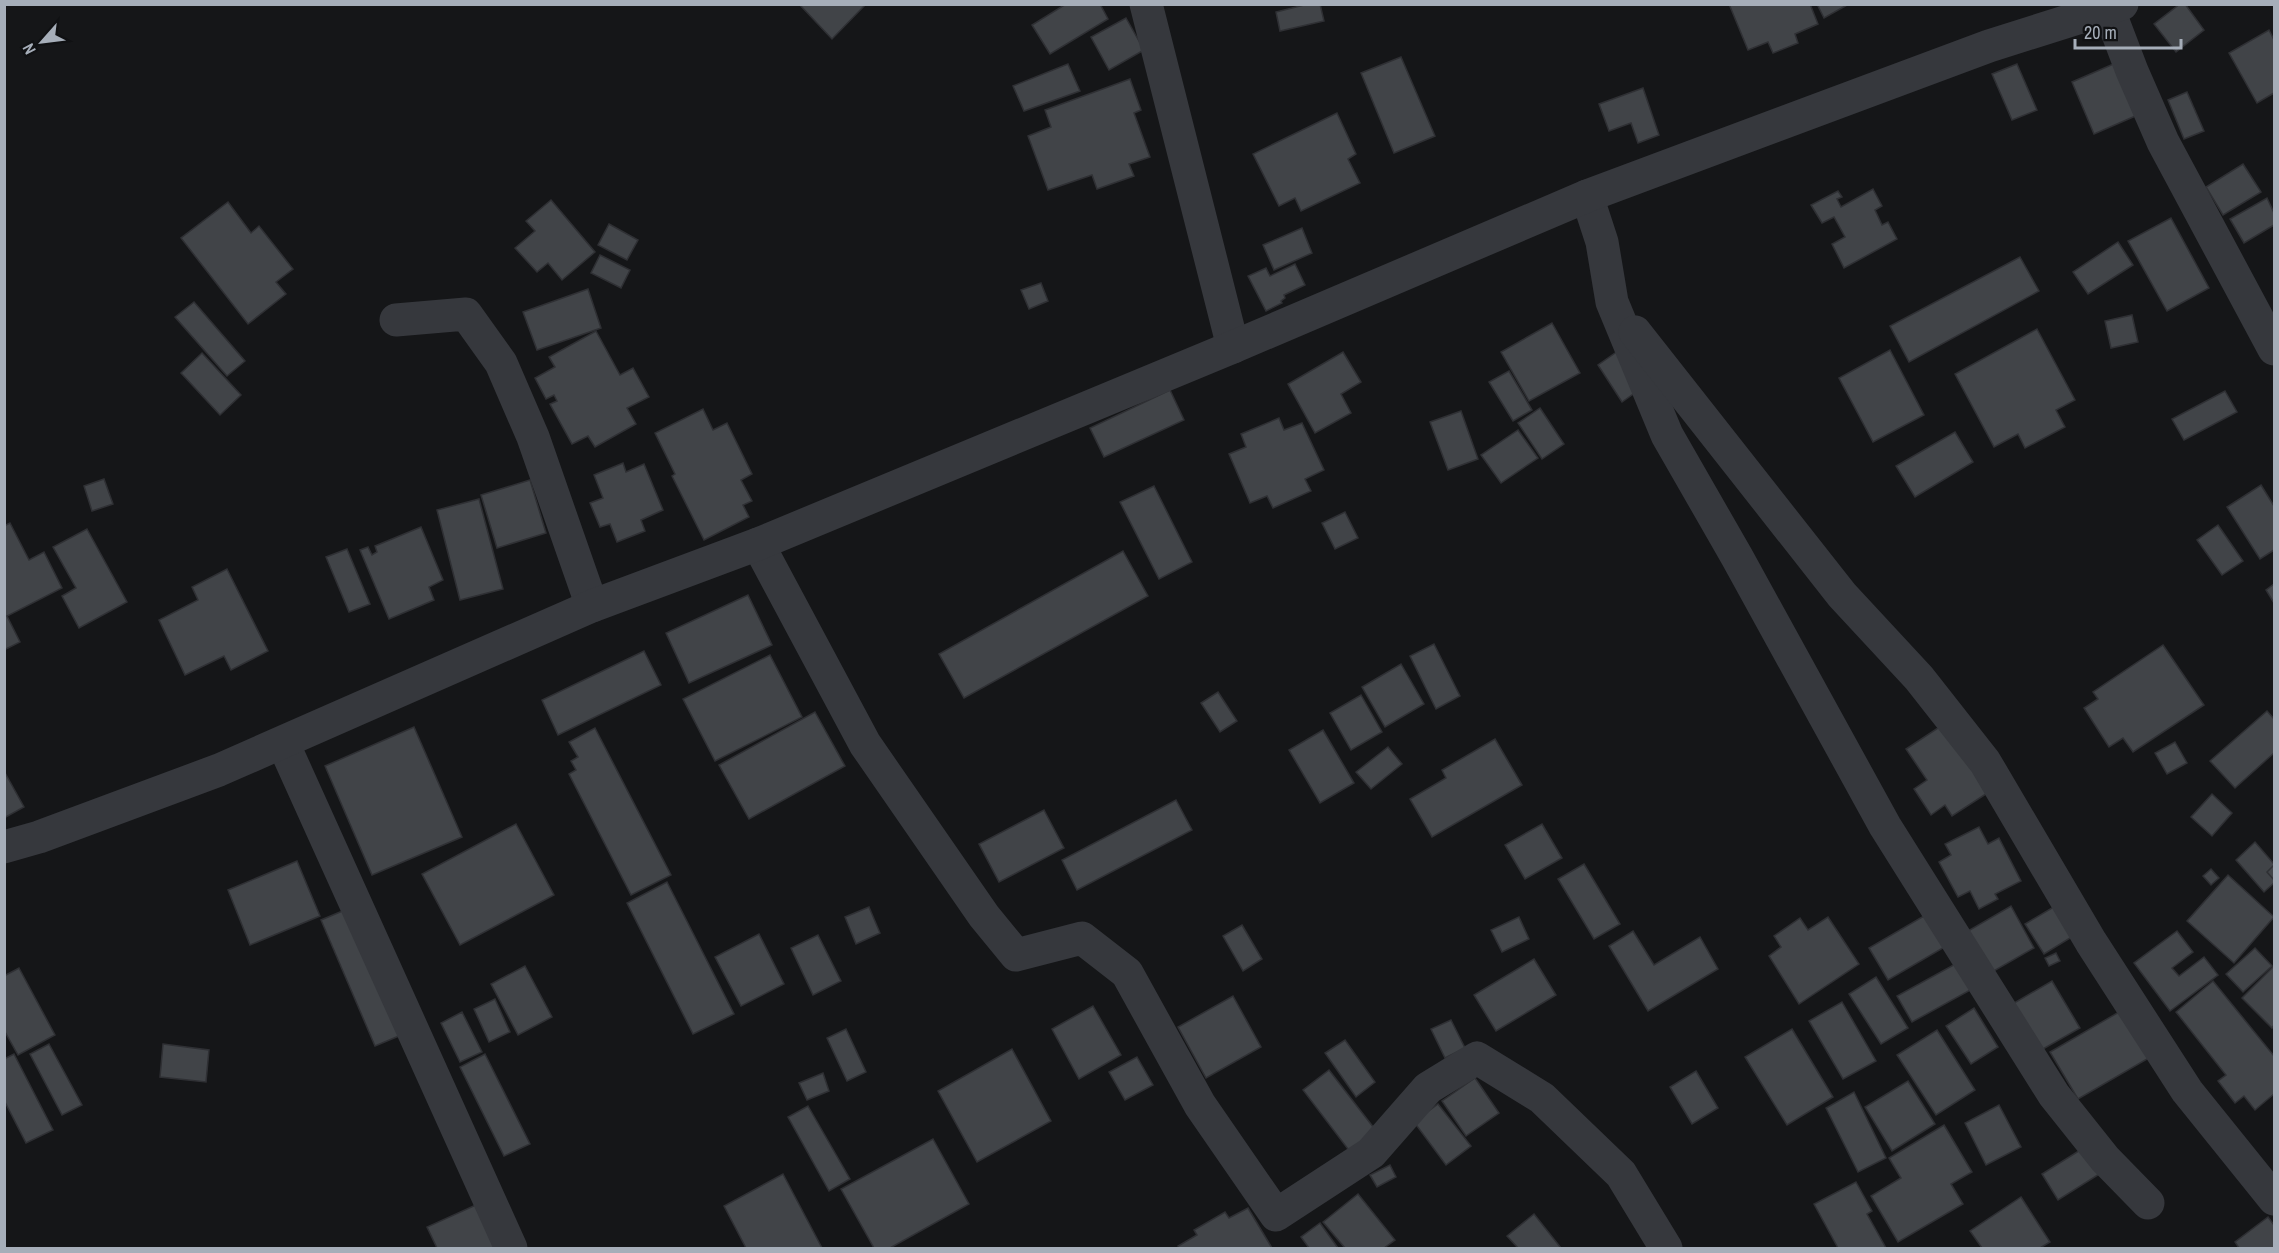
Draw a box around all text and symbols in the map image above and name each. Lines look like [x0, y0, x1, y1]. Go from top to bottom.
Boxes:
north arrow [12, 12, 72, 72]
scale bar [2075, 12, 2182, 50]
text: 20 m [2084, 20, 2117, 45]
text: N [17, 40, 41, 58]

